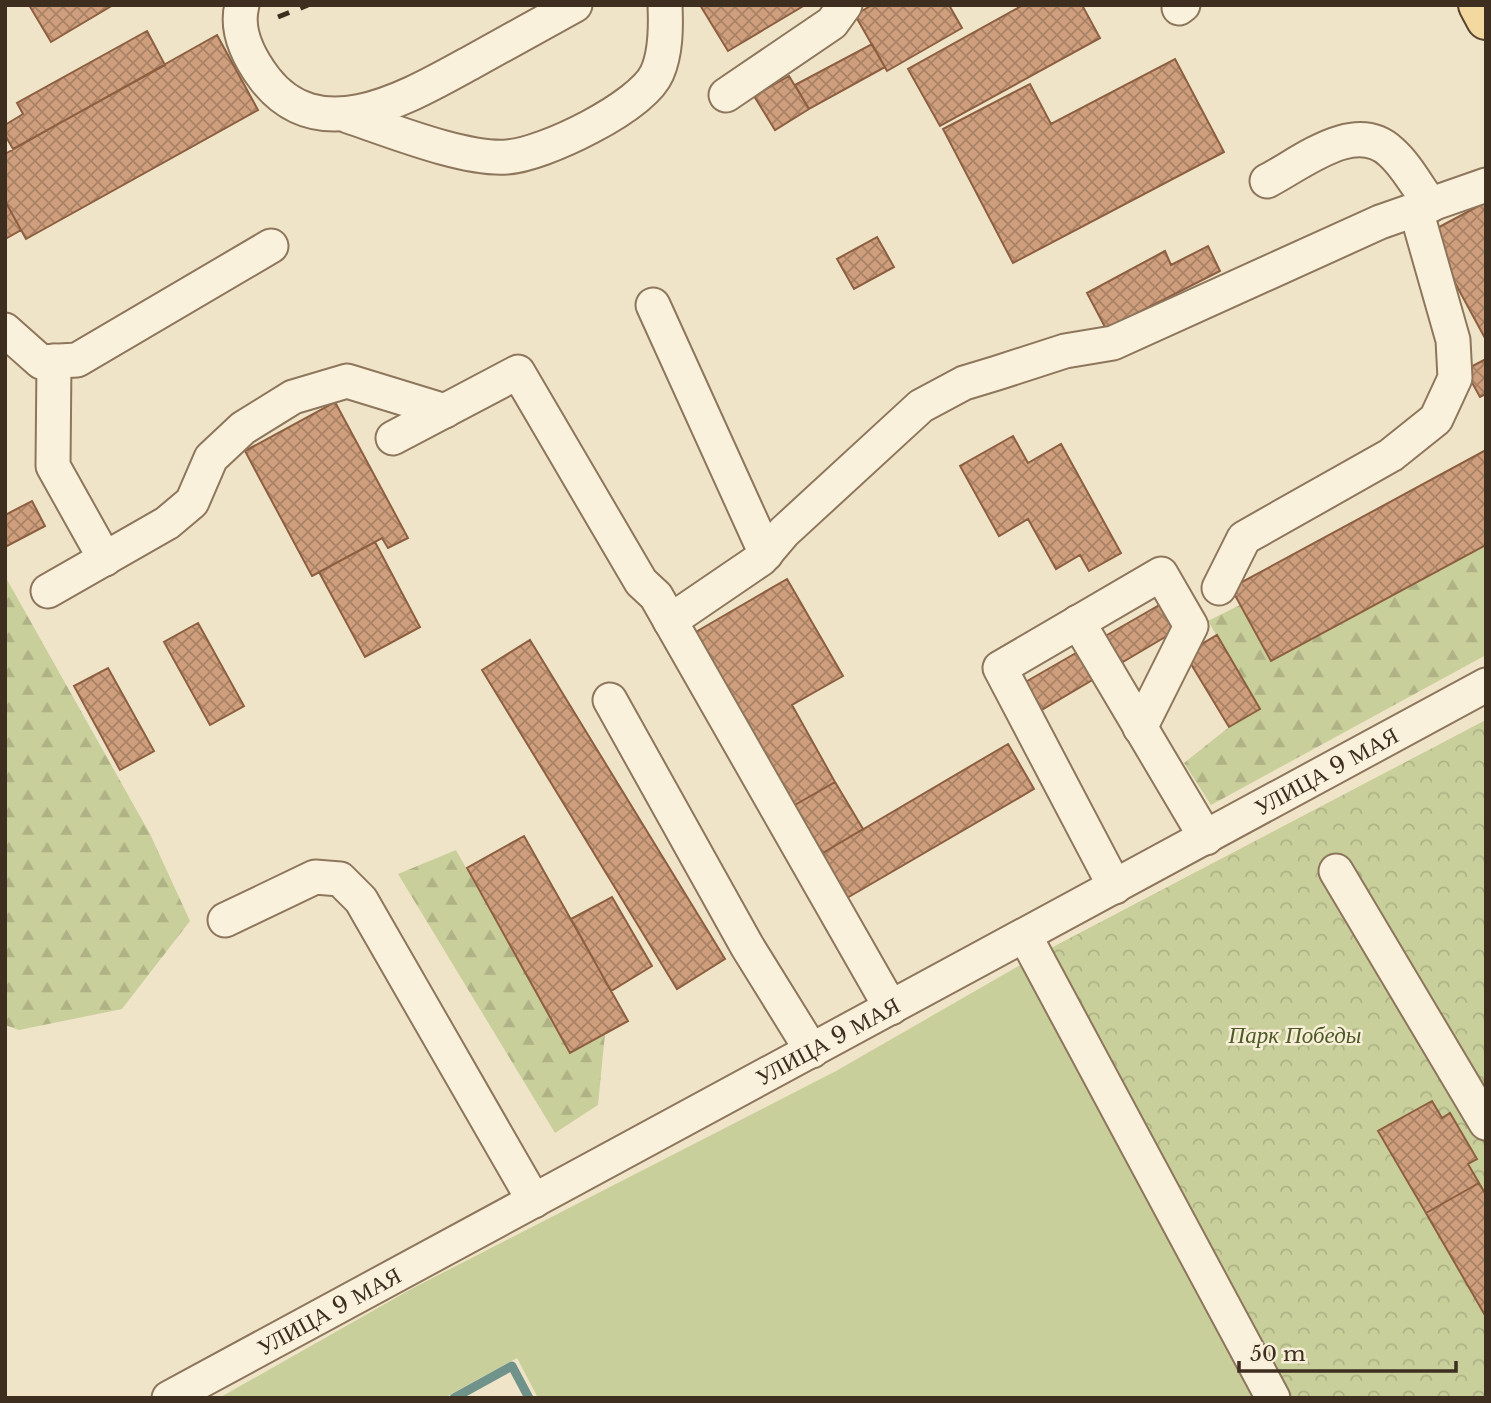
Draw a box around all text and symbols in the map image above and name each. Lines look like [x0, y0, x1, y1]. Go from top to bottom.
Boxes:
street label: УЛИЦА 9 МАЯ [1249, 721, 1403, 822]
street label: УЛИЦА 9 МАЯ [751, 991, 905, 1092]
park label: Парк Победы [1228, 1021, 1361, 1049]
street label: УЛИЦА 9 МАЯ [252, 1261, 406, 1362]
scale bar [1239, 1330, 1456, 1374]
text: 50 m [1250, 1341, 1306, 1367]

